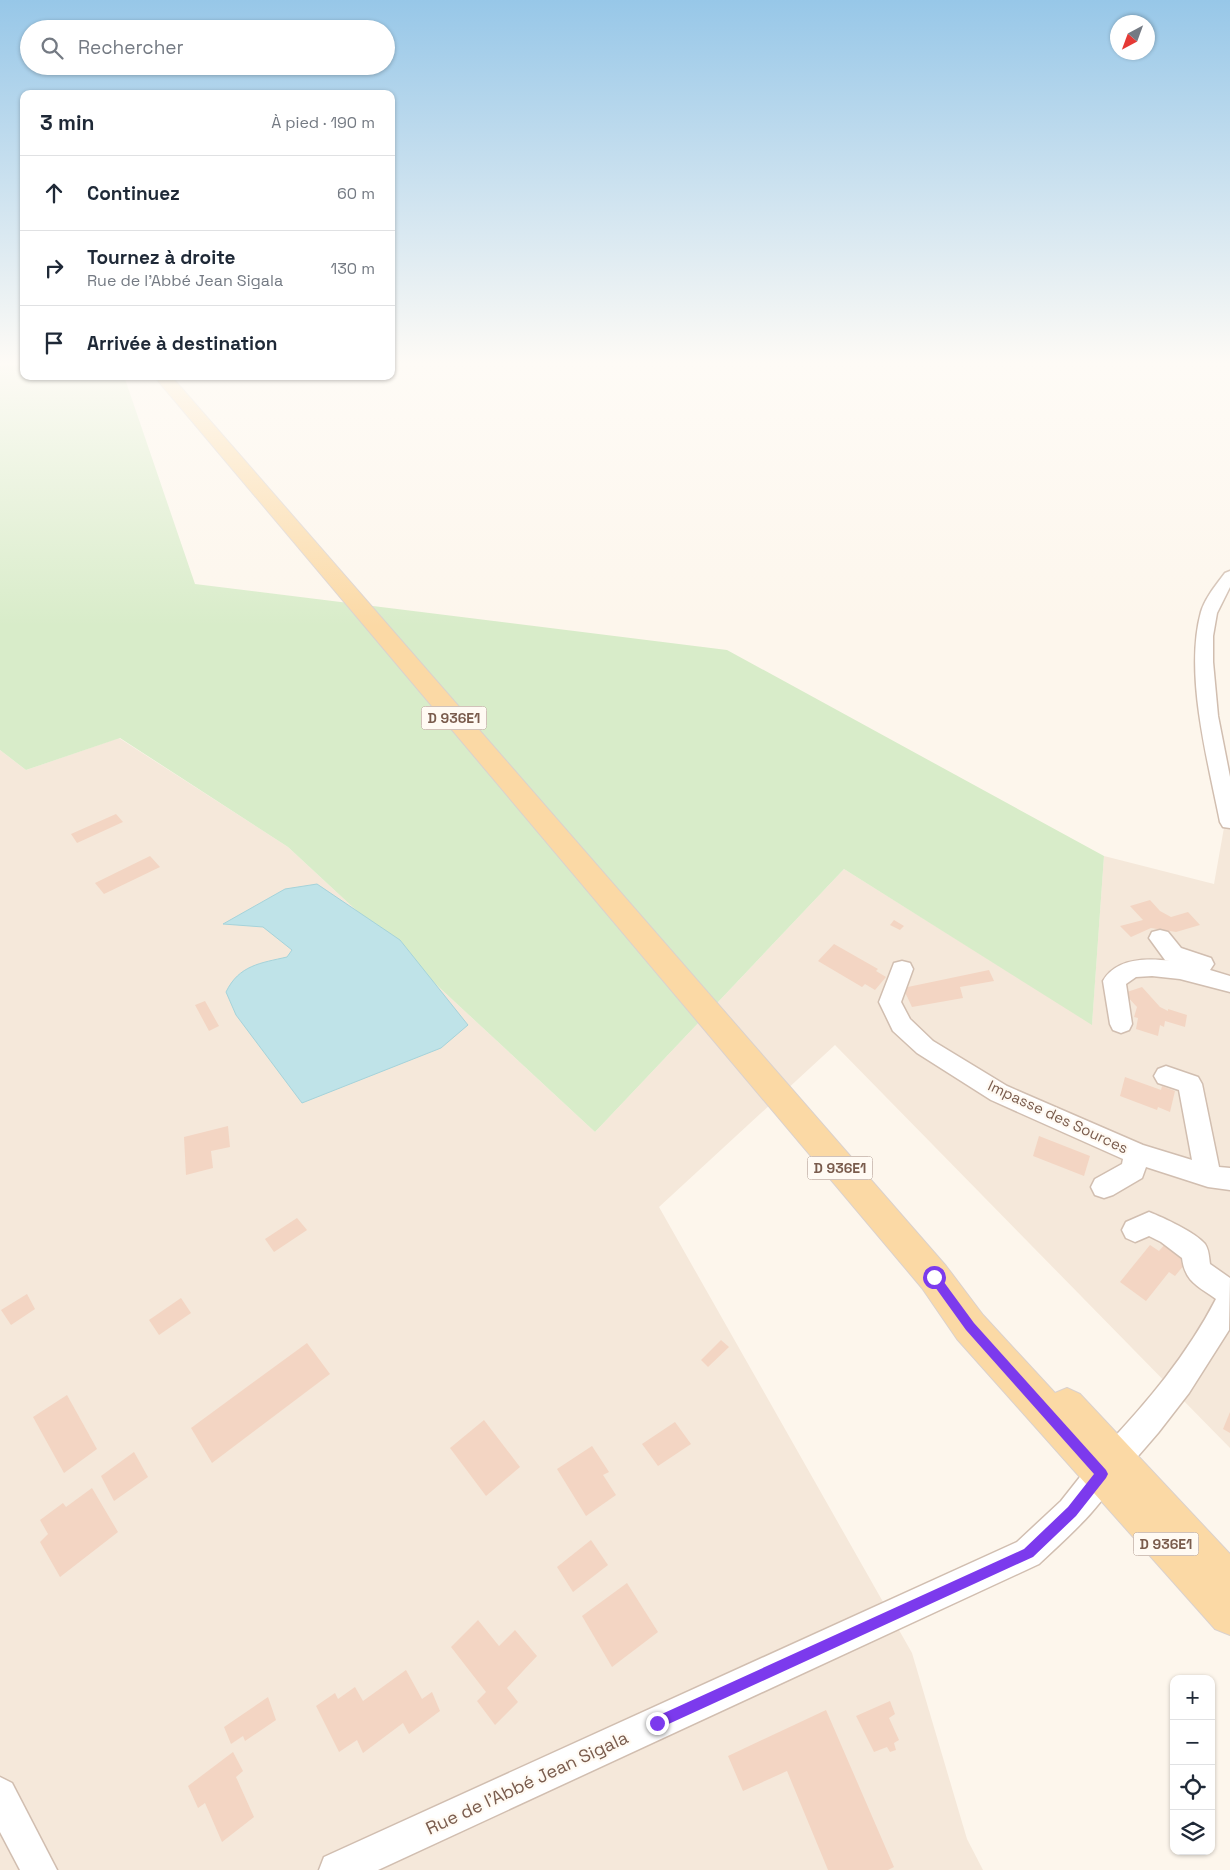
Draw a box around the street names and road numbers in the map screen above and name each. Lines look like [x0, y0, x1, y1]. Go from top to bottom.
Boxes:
road number: D 936E1 [422, 706, 486, 730]
street label: Impasse des Sources [985, 1076, 1131, 1157]
road number: D 936E1 [808, 1156, 872, 1180]
road number: D 936E1 [1134, 1532, 1198, 1556]
street label: Rue de l'Abbé Jean Sigala [422, 1725, 632, 1840]

